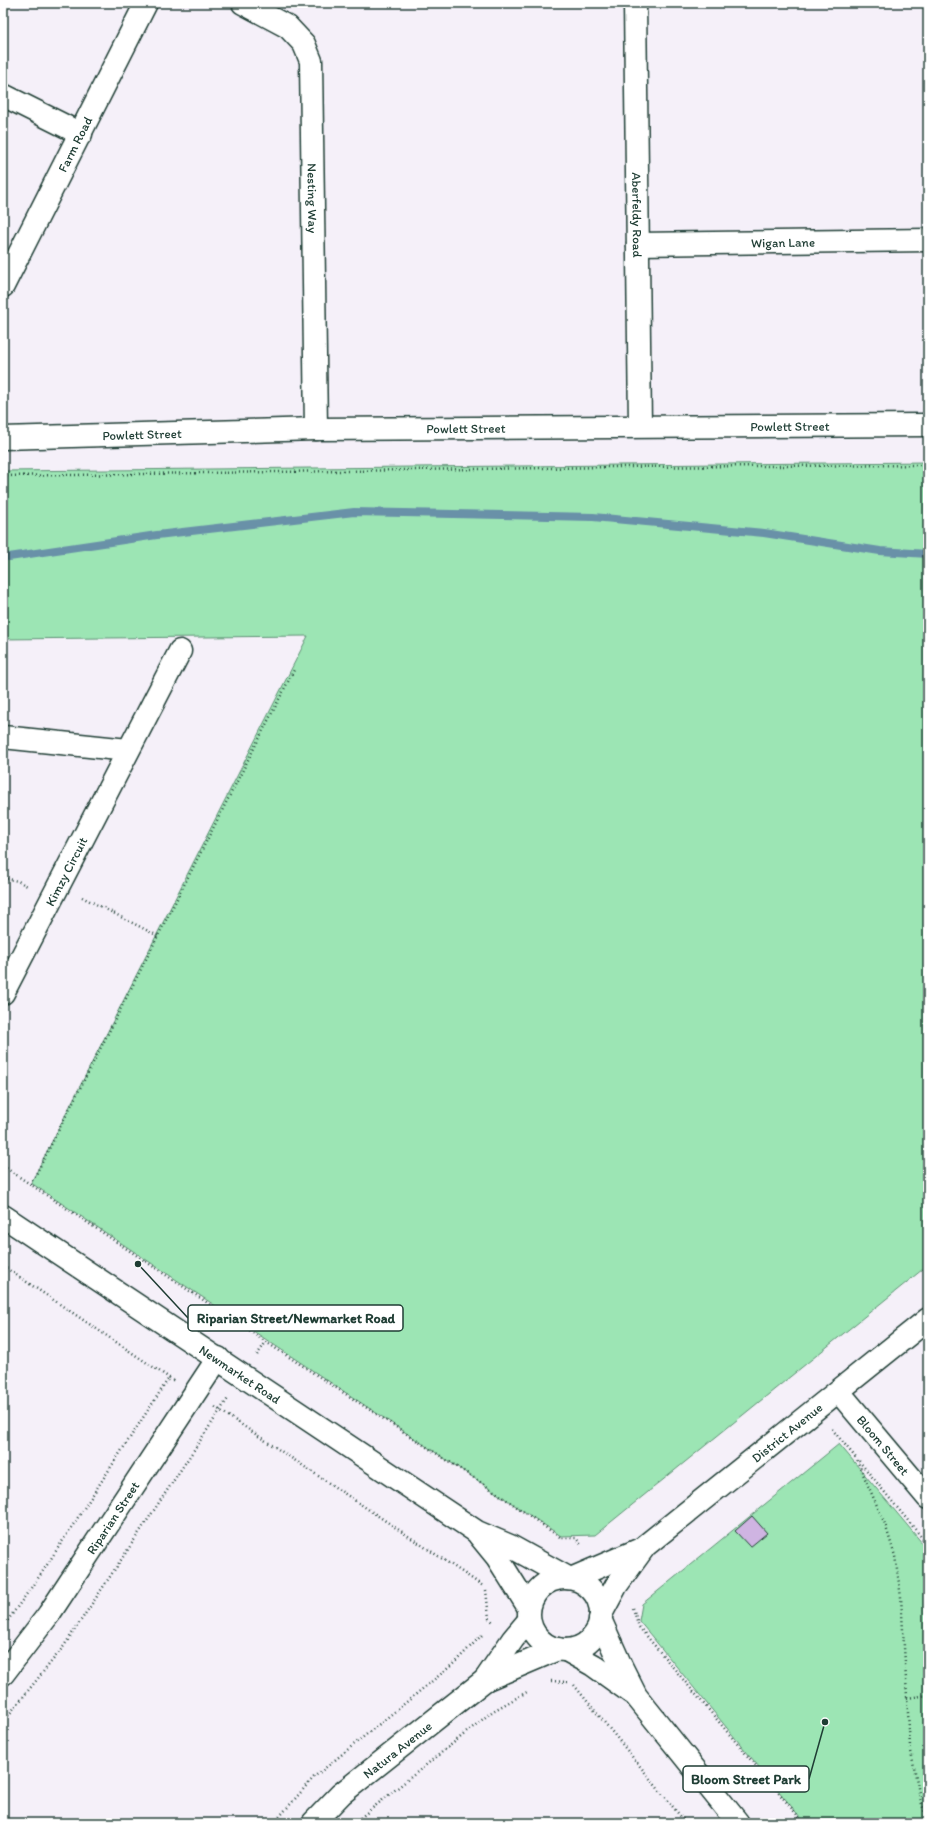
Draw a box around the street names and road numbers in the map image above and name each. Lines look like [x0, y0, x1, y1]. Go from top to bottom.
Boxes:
street label: Farm Road [54, 114, 95, 174]
street label: Nesting Way [305, 163, 321, 233]
street label: Aberfeldy Road [630, 172, 646, 258]
street label: Wigan Lane [751, 234, 815, 250]
street label: Powlett Street [750, 418, 830, 434]
street label: Powlett Street [426, 420, 506, 436]
street label: Powlett Street [102, 425, 182, 443]
street label: Kimzy Circuit [42, 834, 90, 908]
street label: Newmarket Road [197, 1342, 284, 1407]
street label: District Avenue [748, 1399, 825, 1465]
street label: Bloom Street [854, 1412, 913, 1478]
street label: Riparian Street [83, 1478, 142, 1557]
street label: Natura Avenue [360, 1718, 435, 1781]

